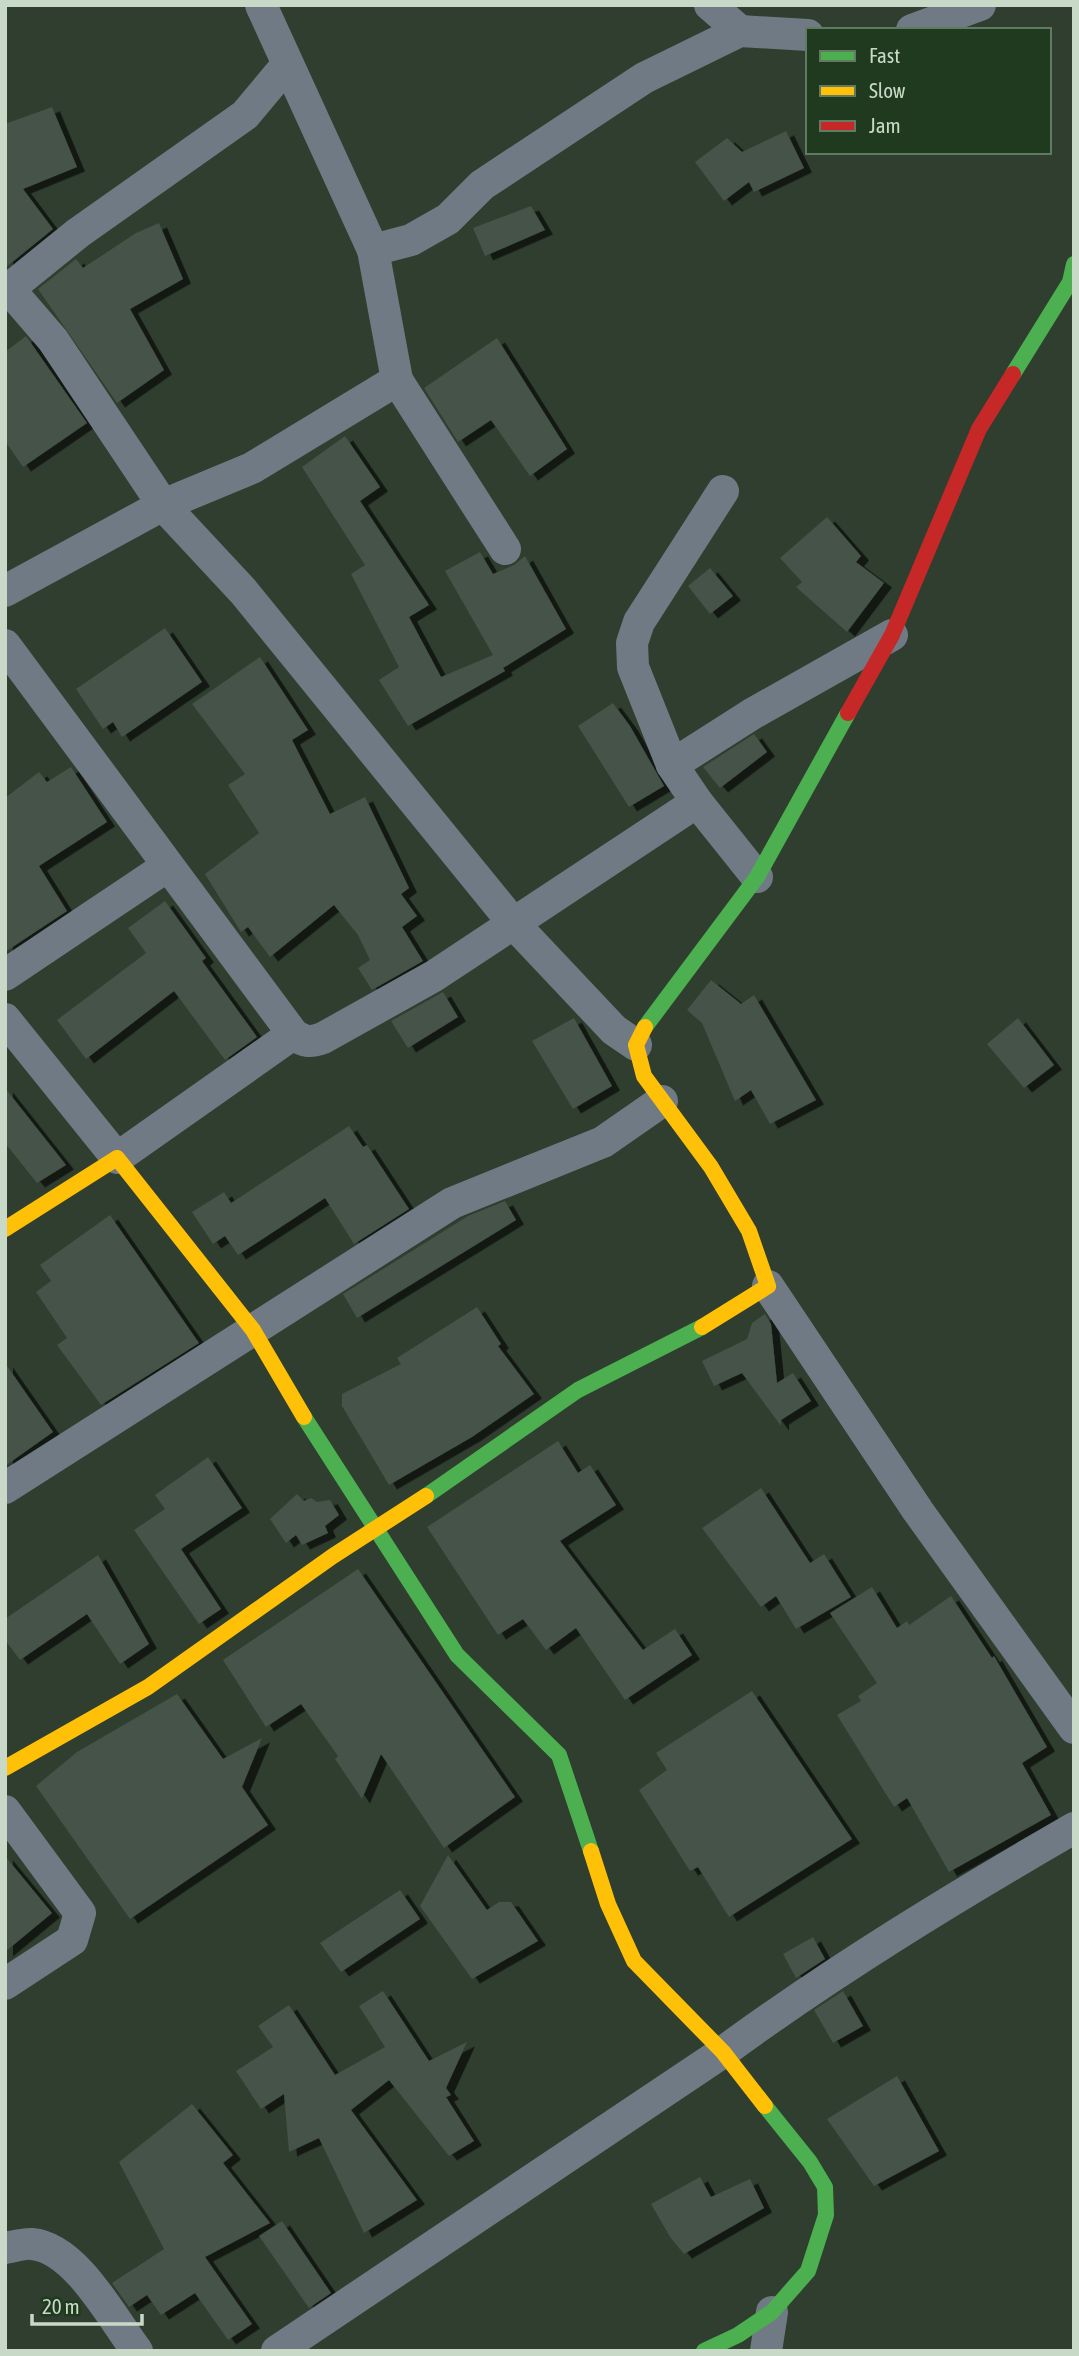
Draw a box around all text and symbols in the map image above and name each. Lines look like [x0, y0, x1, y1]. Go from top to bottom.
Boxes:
legend [806, 28, 1051, 154]
text: Fast [869, 43, 900, 67]
text: Slow [869, 78, 906, 102]
text: Jam [869, 113, 901, 137]
scale bar [32, 2282, 142, 2326]
text: 20 m [42, 2294, 80, 2318]

